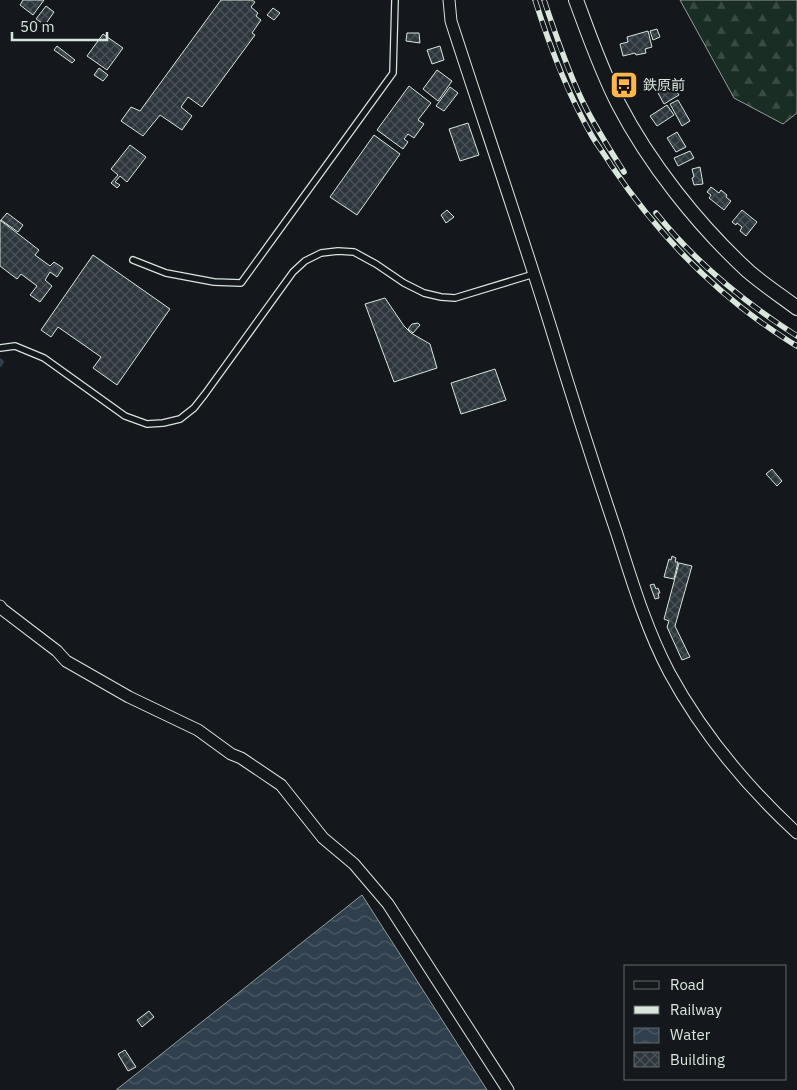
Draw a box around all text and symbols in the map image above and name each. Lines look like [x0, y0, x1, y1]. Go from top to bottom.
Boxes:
scale bar [12, 10, 108, 42]
text: 50 m [20, 17, 55, 36]
bus stop icon: 鉄原前 [609, 70, 639, 100]
place label: 鉄原前 [643, 76, 685, 94]
legend [624, 965, 787, 1080]
text: Road [670, 975, 705, 994]
text: Railway [670, 1000, 723, 1019]
text: Water [670, 1025, 711, 1044]
text: Building [670, 1050, 725, 1069]

